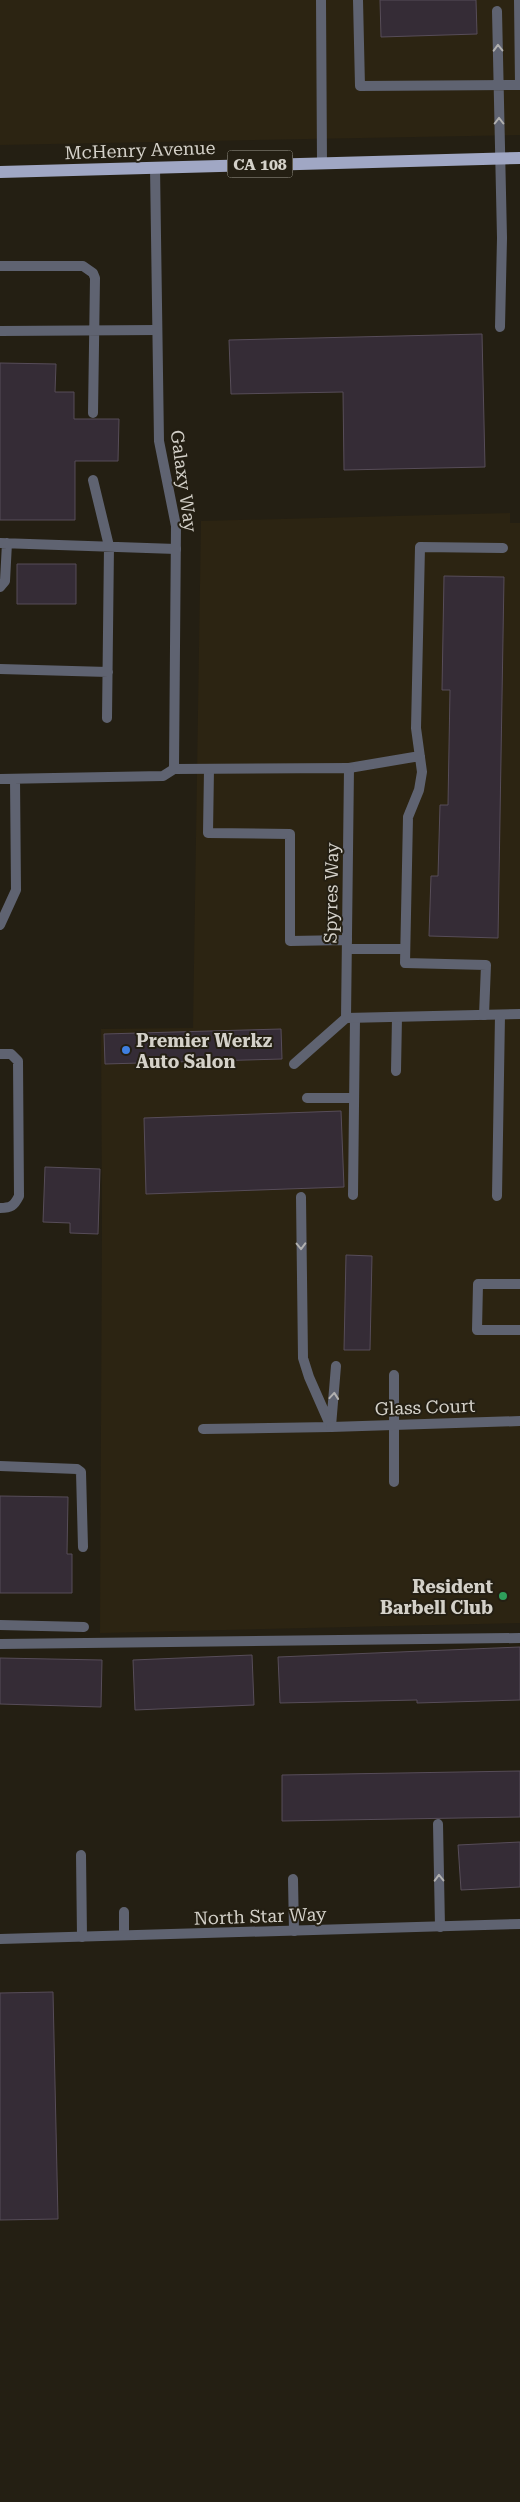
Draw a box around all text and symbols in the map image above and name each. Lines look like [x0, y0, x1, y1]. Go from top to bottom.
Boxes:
one-way arrow [493, 43, 503, 51]
one-way arrow [494, 117, 504, 125]
street label: McHenry Avenue [64, 137, 216, 163]
road number: CA 108 [228, 150, 292, 178]
street label: Galaxy Way [166, 429, 202, 534]
street label: Spyres Way [320, 842, 342, 944]
place label: Premier Werkz Auto Salon [136, 1030, 272, 1072]
marker: Premier Werkz Auto Salon [120, 1044, 132, 1056]
one-way arrow [296, 1242, 307, 1250]
one-way arrow [328, 1392, 339, 1400]
street label: Glass Court [374, 1395, 476, 1419]
place label: Resident Barbell Club [380, 1576, 493, 1618]
marker: Resident Barbell Club [497, 1590, 509, 1602]
one-way arrow [434, 1874, 445, 1882]
street label: North Star Way [193, 1903, 327, 1929]

